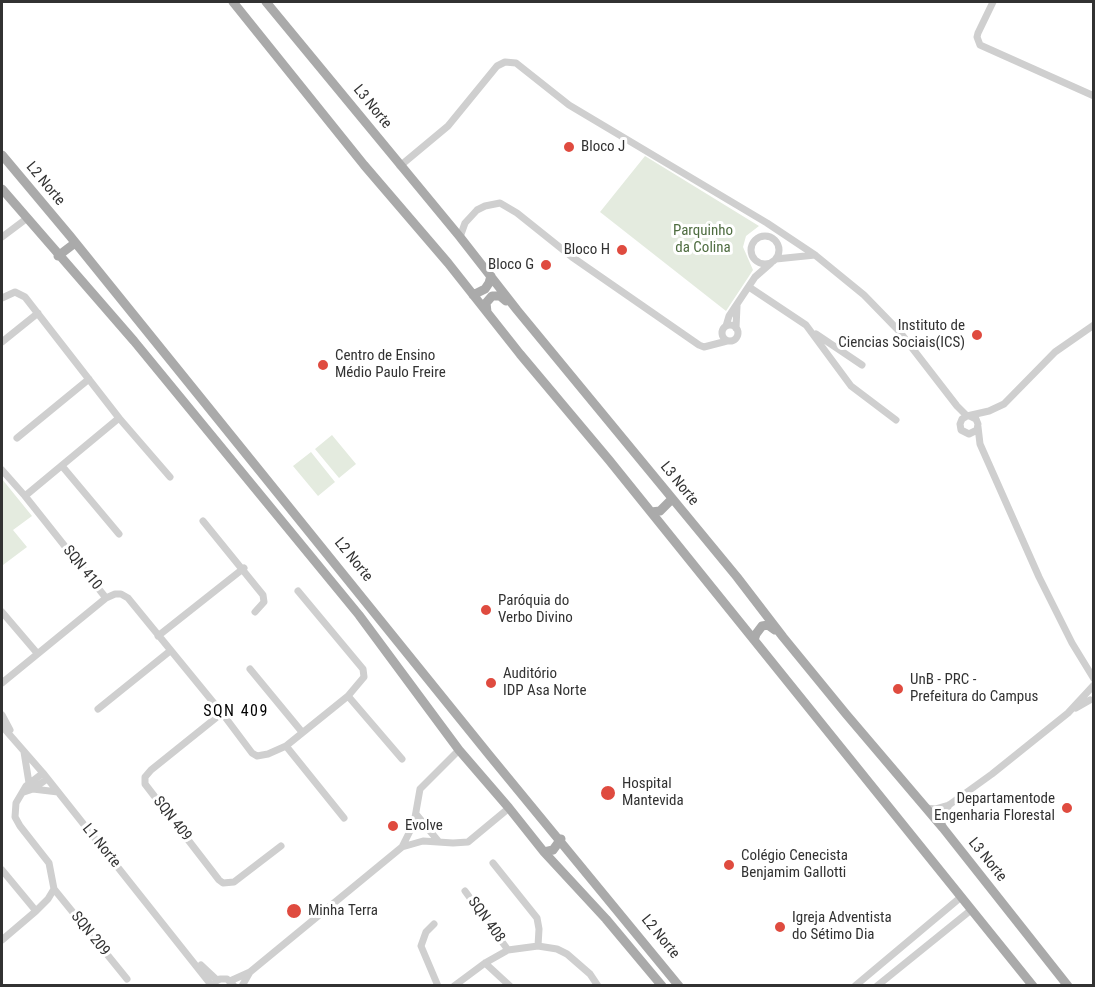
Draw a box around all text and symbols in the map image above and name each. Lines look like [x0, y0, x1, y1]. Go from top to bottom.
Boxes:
street label: L3 Norte [349, 81, 395, 133]
place label: Bloco J [581, 138, 625, 156]
marker: Bloco J [562, 140, 576, 154]
street label: L2 Norte [22, 159, 68, 209]
park label: Parquinho da Colina [673, 222, 733, 257]
place label: Bloco H [564, 241, 610, 259]
marker: Bloco H [615, 243, 629, 257]
place label: Bloco G [488, 256, 534, 274]
marker: Bloco G [539, 258, 553, 272]
place label: Instituto de Ciencias Sociais(ICS) [838, 317, 965, 352]
marker: Instituto de Ciencias Sociais(ICS) [970, 328, 984, 342]
place label: Centro de Ensino Médio Paulo Freire [335, 347, 446, 382]
marker: Centro de Ensino Médio Paulo Freire [316, 358, 330, 372]
street label: L3 Norte [656, 458, 702, 510]
street label: L2 Norte [330, 534, 376, 586]
street label: SQN 410 [59, 542, 105, 594]
place label: Paróquia do Verbo Divino [498, 592, 573, 627]
marker: Paróquia do Verbo Divino [479, 603, 493, 617]
place label: Auditório IDP Asa Norte [503, 665, 586, 700]
place label: UnB - PRC - Prefeitura do Campus [910, 671, 1038, 706]
marker: Auditório IDP Asa Norte [484, 676, 498, 690]
marker: UnB - PRC - Prefeitura do Campus [891, 682, 905, 696]
district label: SQN 409 [203, 702, 269, 722]
place label: Hospital Mantevida [622, 775, 684, 810]
marker: Hospital Mantevida [599, 784, 617, 802]
place label: Departamentode Engenharia Florestal [934, 790, 1055, 825]
street label: SQN 409 [149, 793, 195, 845]
marker: Departamentode Engenharia Florestal [1060, 801, 1074, 815]
place label: Evolve [405, 817, 443, 835]
marker: Evolve [386, 819, 400, 833]
street label: L1 Norte [78, 820, 124, 872]
street label: L3 Norte [964, 834, 1010, 886]
place label: Colégio Cenecista Benjamim Gallotti [741, 847, 848, 882]
marker: Colégio Cenecista Benjamim Gallotti [722, 858, 736, 872]
street label: SQN 408 [464, 894, 508, 946]
marker: Minha Terra [285, 902, 303, 920]
place label: Minha Terra [308, 902, 378, 920]
street label: SQN 209 [67, 908, 113, 960]
place label: Igreja Adventista do Sétimo Dia [792, 909, 892, 944]
street label: L2 Norte [637, 911, 683, 963]
marker: Igreja Adventista do Sétimo Dia [773, 920, 787, 934]

